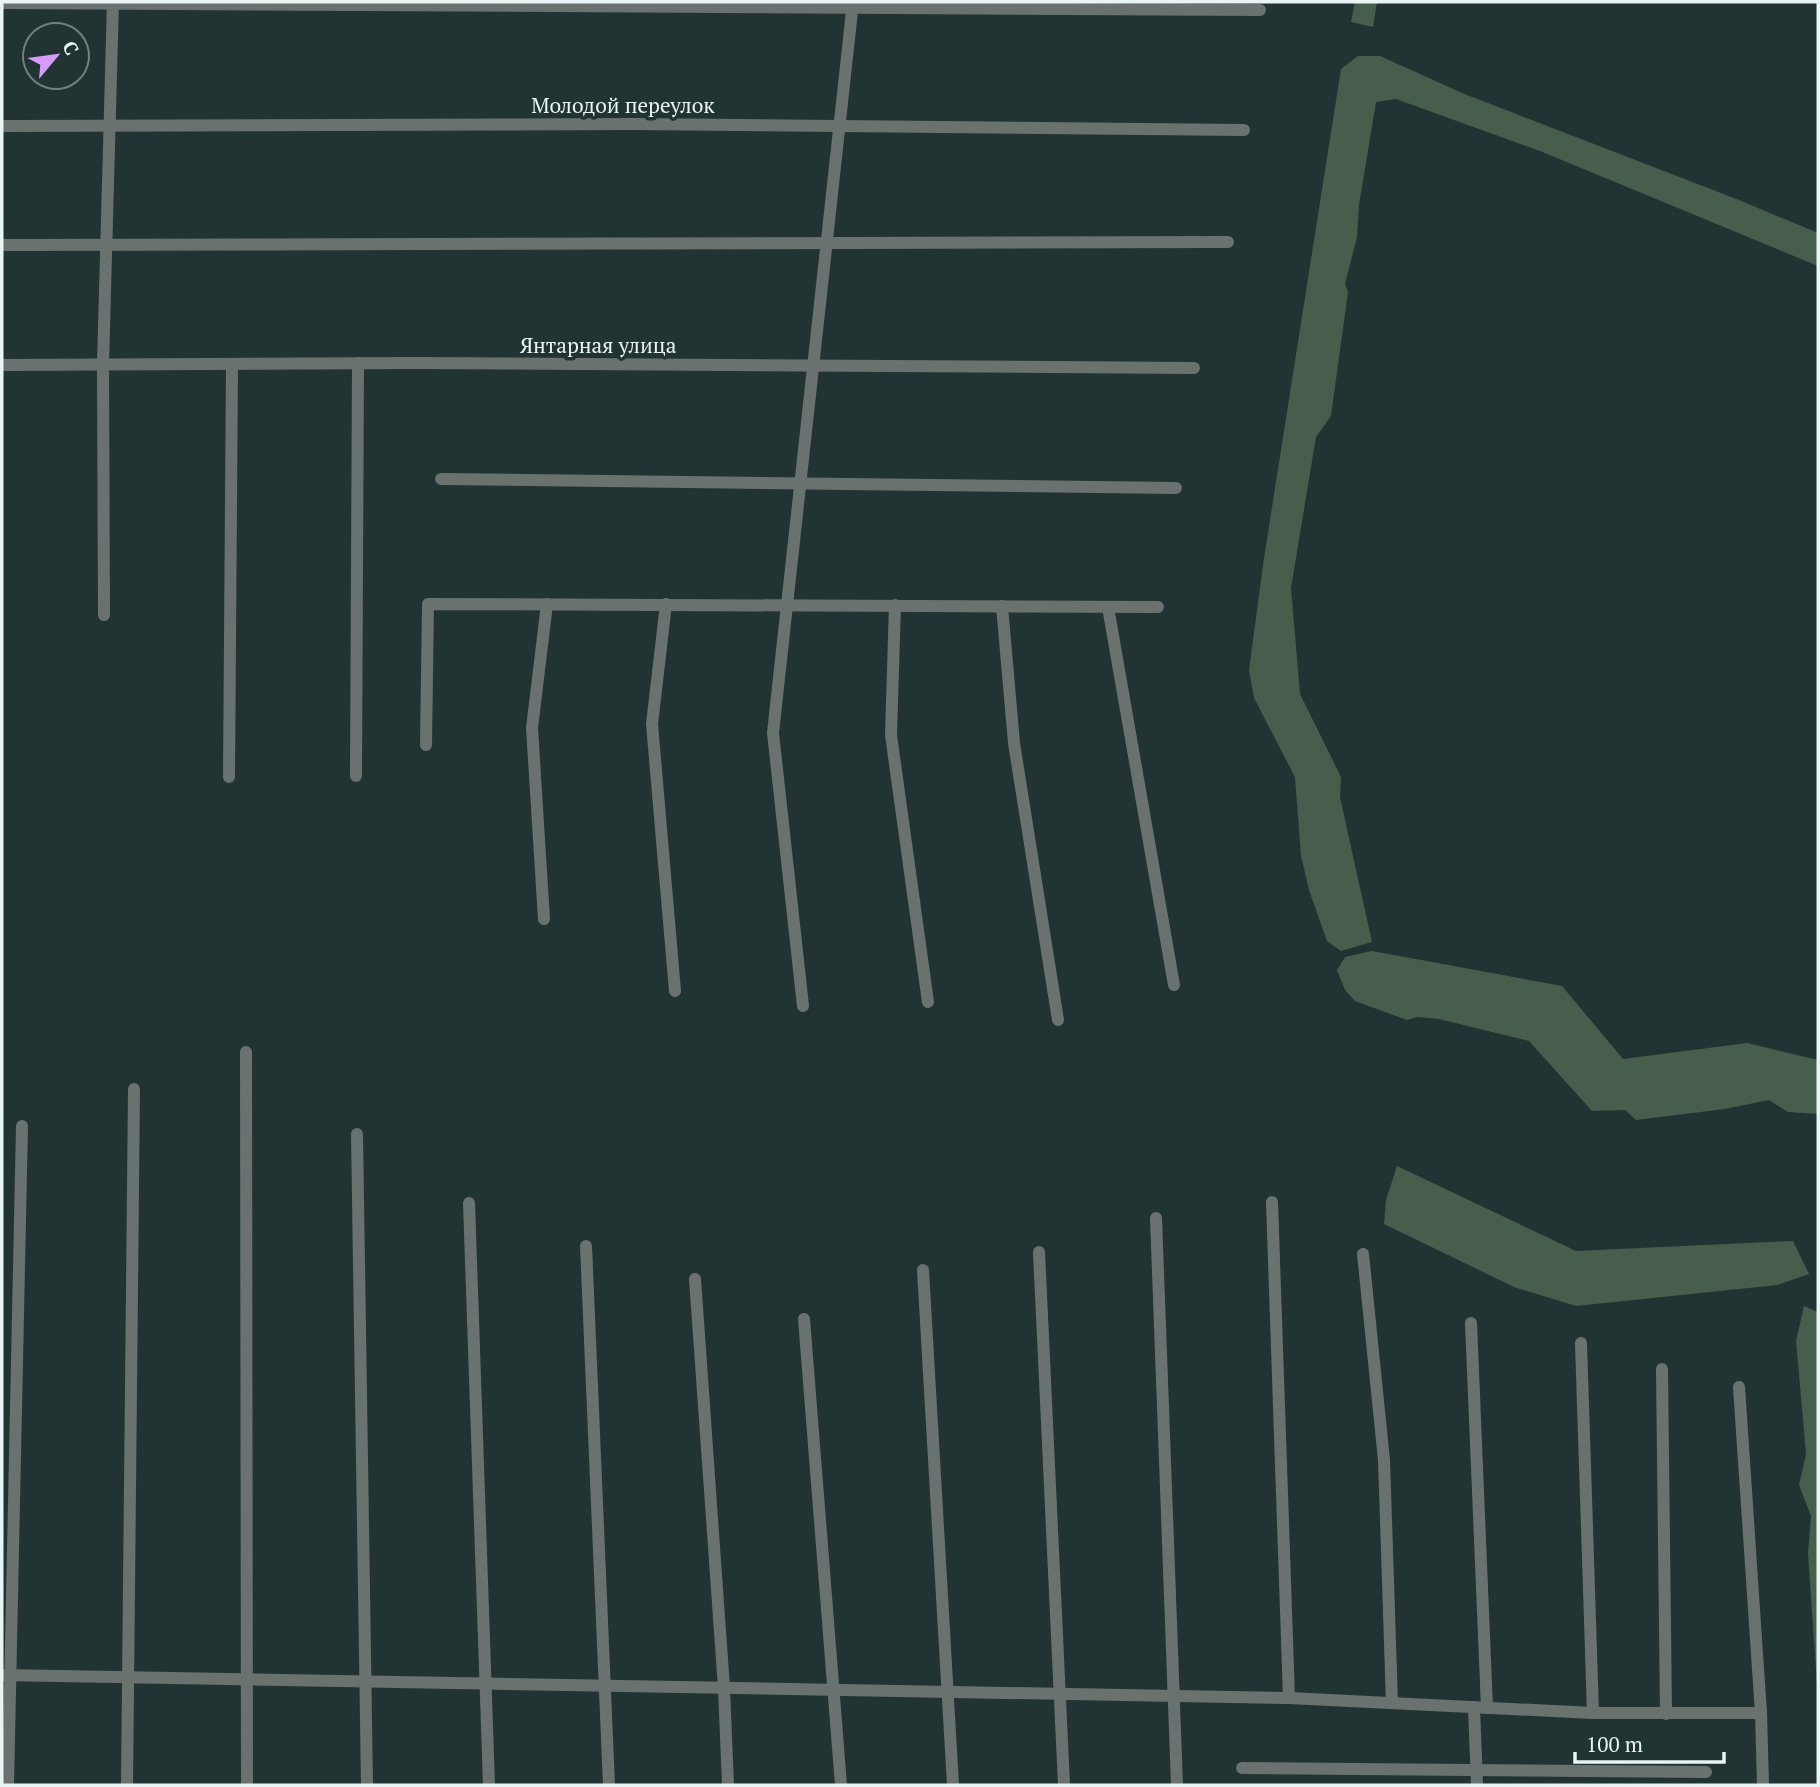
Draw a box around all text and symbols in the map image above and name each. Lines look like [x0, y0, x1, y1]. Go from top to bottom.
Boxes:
north arrow [21, 21, 91, 91]
text: С [57, 36, 85, 59]
street label: Молодой переулок [531, 91, 715, 119]
street label: Янтарная улица [520, 331, 677, 359]
scale bar [1575, 1720, 1724, 1764]
text: 100 m [1586, 1730, 1643, 1758]

